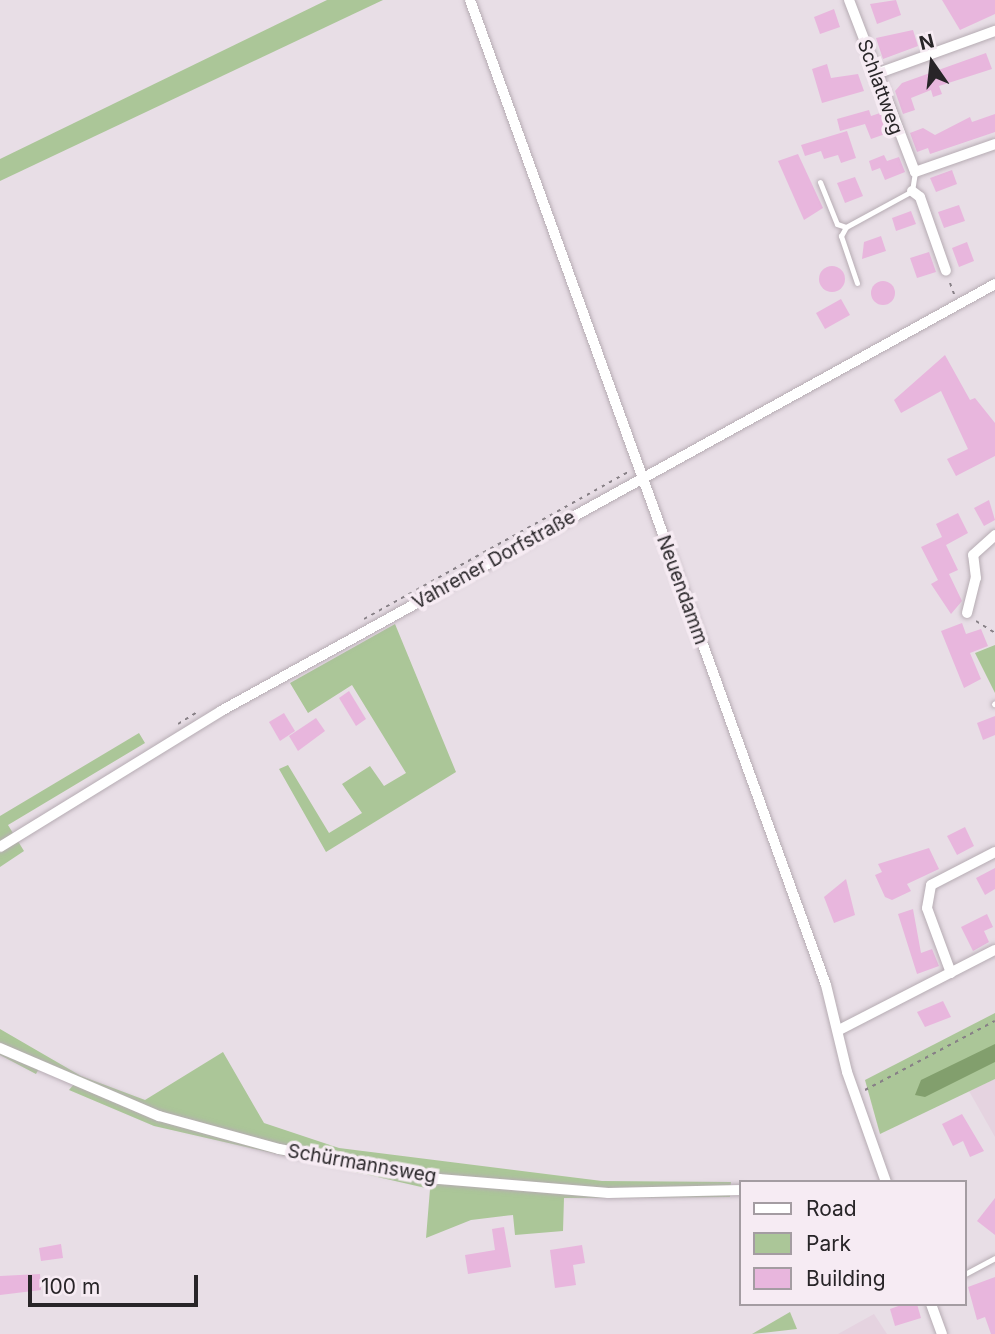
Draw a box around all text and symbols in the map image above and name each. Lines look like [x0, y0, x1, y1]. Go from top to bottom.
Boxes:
north arrow [897, 28, 967, 98]
text: N [917, 29, 937, 55]
street label: Schlattweg [852, 36, 908, 138]
street label: Vahrener Dorfstraße [409, 506, 579, 614]
street label: Neuendamm [652, 532, 712, 648]
street label: Schürmannsweg [286, 1140, 438, 1188]
legend [740, 1180, 967, 1306]
text: Road [806, 1196, 857, 1221]
text: Park [806, 1231, 851, 1256]
scale bar [32, 1260, 201, 1304]
text: Building [806, 1266, 886, 1291]
text: 100 m [41, 1274, 100, 1299]

